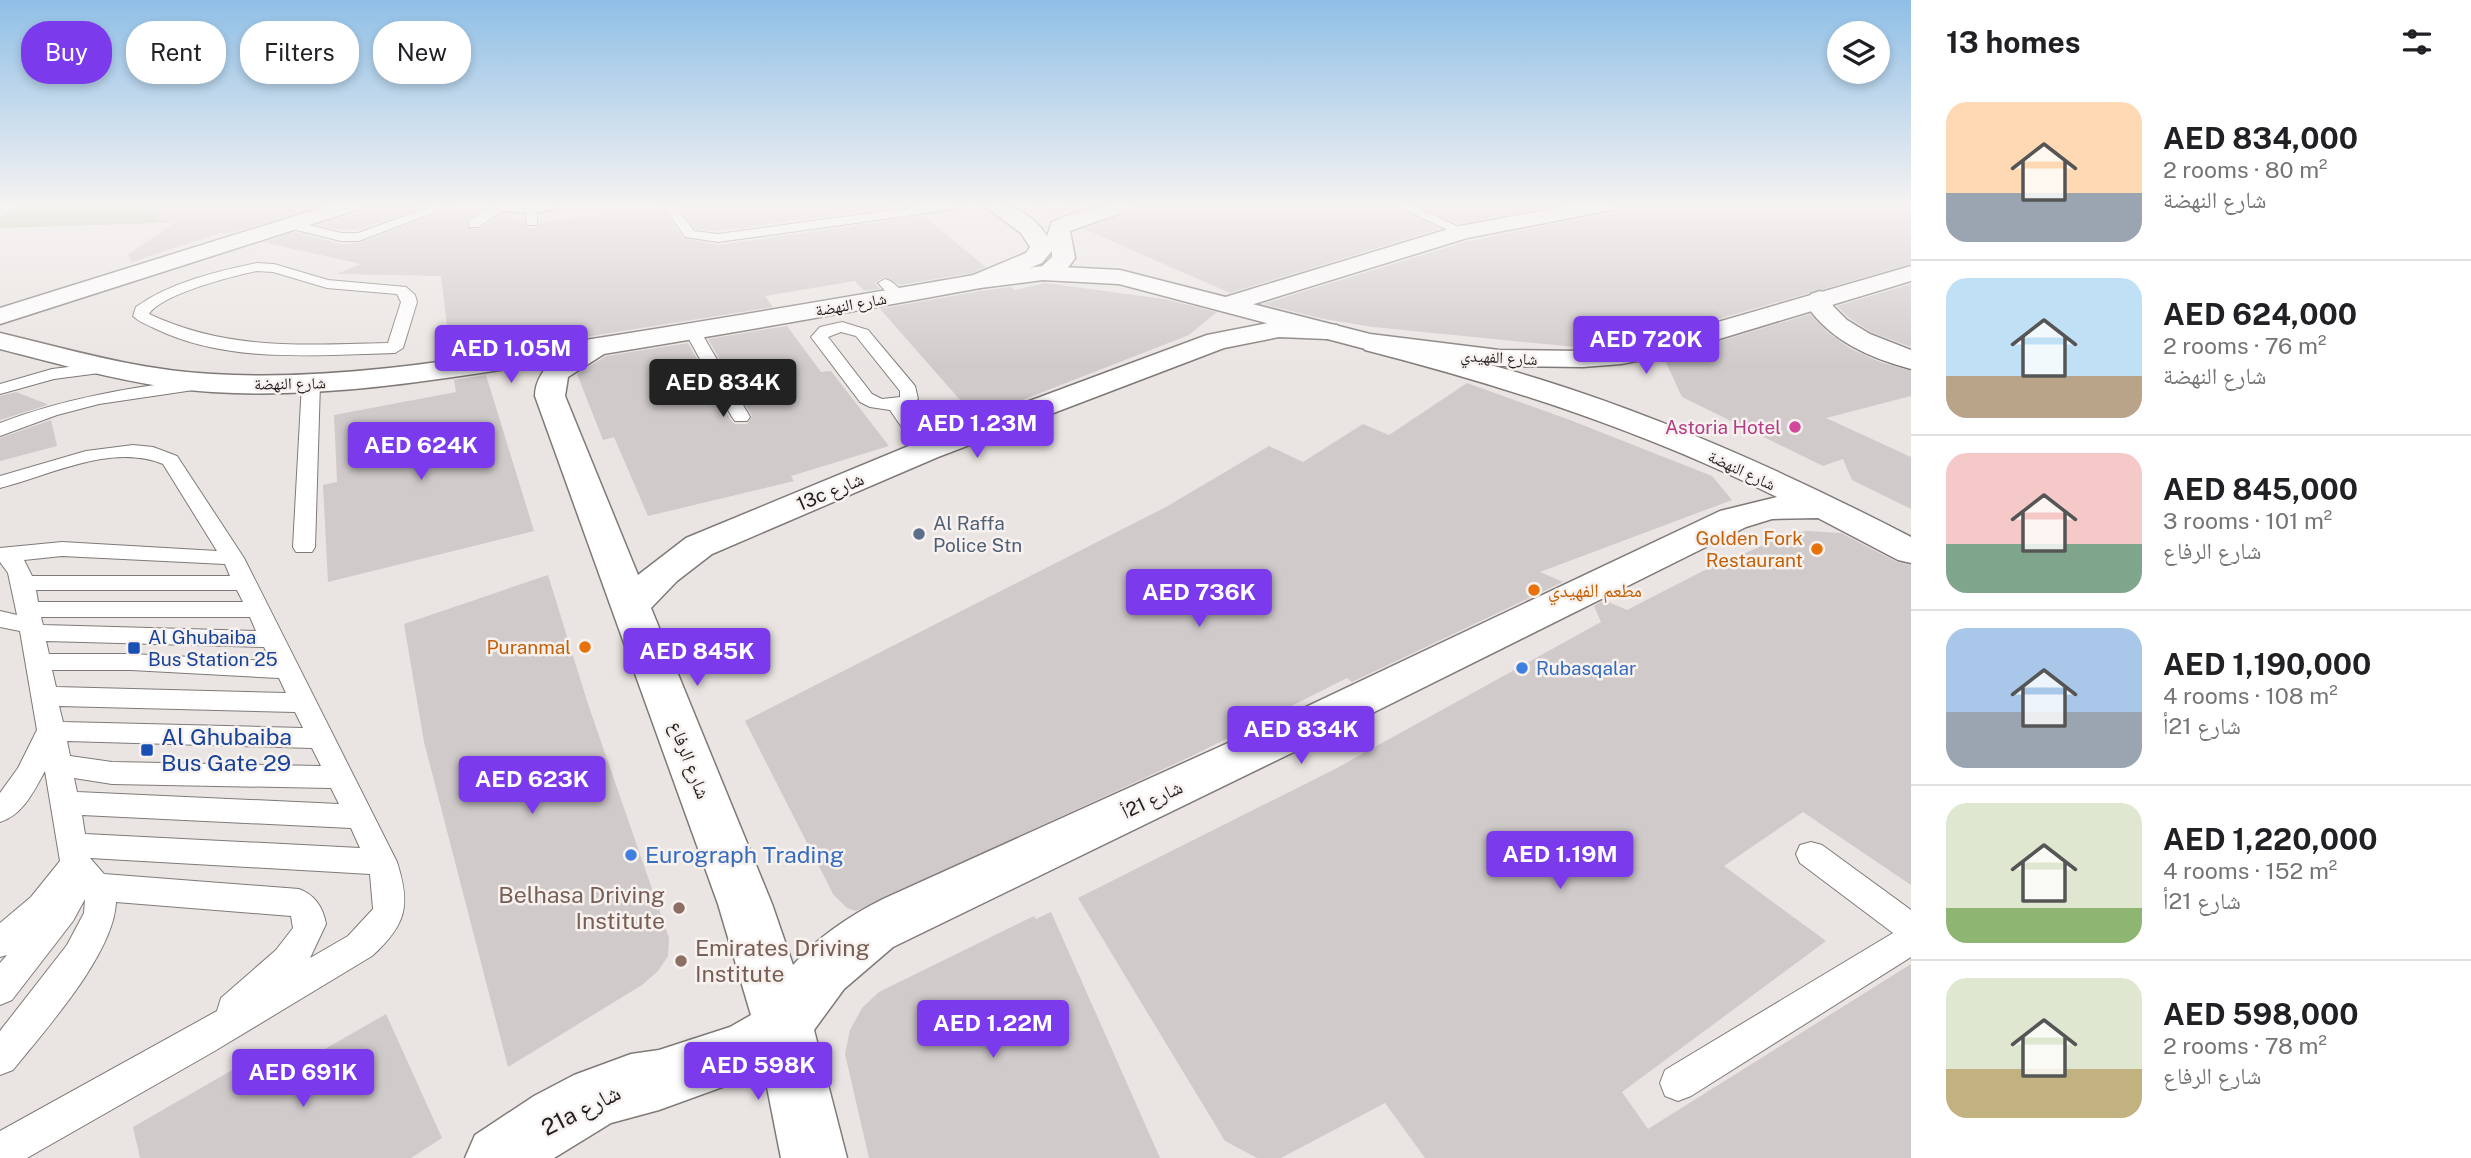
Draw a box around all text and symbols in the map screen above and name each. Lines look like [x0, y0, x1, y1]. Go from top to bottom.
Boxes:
chip: Buy [21, 21, 112, 84]
chip: Rent [126, 21, 226, 84]
chip: Filters [240, 21, 359, 84]
chip: New [373, 21, 471, 84]
map controls [1827, 21, 1890, 84]
button: layers [1827, 21, 1890, 84]
icon: filters [2398, 23, 2436, 61]
text: 13 homes [1946, 24, 2081, 60]
text: AED 834,000 [2163, 120, 2358, 156]
icon: home [2002, 130, 2086, 214]
text: 2 rooms · 80 m² [2163, 156, 2328, 183]
text: شارع النهضة [2163, 186, 2266, 213]
street label: شارع النهضة [814, 289, 888, 321]
text: AED 624,000 [2163, 296, 2357, 332]
icon: home [2002, 306, 2086, 390]
pin: AED 720K [1574, 316, 1718, 376]
text: AED 720K [1589, 325, 1703, 352]
pin: AED 1.05M [431, 326, 591, 385]
text: 2 rooms · 76 m² [2163, 332, 2326, 359]
text: AED 1.05M [451, 334, 571, 361]
street label: شارع الفهيدي [1460, 346, 1538, 372]
pin: AED 834K [651, 360, 795, 419]
text: شارع النهضة [2163, 362, 2266, 389]
text: AED 834K [665, 368, 781, 395]
street label: شارع النهضة [254, 373, 326, 395]
pin: AED 1.23M [897, 400, 1057, 460]
text: AED 1.23M [917, 409, 1037, 436]
place label: Astoria Hotel [1665, 416, 1781, 438]
marker: Astoria Hotel [1787, 419, 1803, 435]
pin: AED 624K [349, 422, 493, 482]
text: AED 624K [364, 431, 478, 458]
street label: شارع النهضة [1705, 447, 1778, 495]
street label: 13c شارع [793, 467, 867, 516]
text: AED 845,000 [2163, 471, 2358, 507]
icon: home [2002, 481, 2086, 565]
text: 3 rooms · 101 m² [2163, 507, 2332, 534]
place label: Al Raffa Police Stn [933, 512, 1022, 556]
marker: Al Raffa Police Stn [911, 526, 927, 542]
place label: Golden Fork Restaurant [1696, 527, 1803, 571]
text: شارع الرفاع [2163, 537, 2261, 564]
marker: Golden Fork Restaurant [1809, 541, 1825, 557]
pin: AED 736K [1127, 570, 1271, 629]
text: AED 736K [1142, 578, 1256, 605]
place label: مطعم الفهيدي [1548, 579, 1642, 606]
marker: مطعم الفهيدي [1526, 582, 1542, 598]
place label: Al Ghubaiba Bus Station 25 [148, 626, 278, 670]
pin: AED 845K [625, 628, 769, 688]
place label: Puranmal [487, 636, 571, 658]
text: AED 845K [639, 637, 755, 664]
marker: Puranmal [577, 639, 593, 655]
marker: Al Ghubaiba Bus Station 25 [126, 640, 142, 656]
text: AED 1,190,000 [2163, 646, 2371, 682]
icon: home [2002, 656, 2086, 740]
place label: Rubasqalar [1536, 657, 1637, 679]
marker: Rubasqalar [1514, 660, 1530, 676]
text: 4 rooms · 108 m² [2163, 682, 2338, 709]
pin: AED 834K [1229, 706, 1373, 766]
text: شارع 21أ [2163, 712, 2241, 739]
text: AED 834K [1243, 715, 1359, 742]
street label: شارع الرفاع [664, 718, 715, 802]
place label: Al Ghubaiba Bus Gate 29 [161, 723, 292, 776]
marker: Al Ghubaiba Bus Gate 29 [139, 742, 155, 758]
pin: AED 623K [460, 756, 604, 816]
text: AED 623K [475, 765, 589, 792]
street label: شارع 21أ [1118, 775, 1186, 824]
text: AED 1,220,000 [2163, 821, 2378, 857]
icon: home [2002, 831, 2086, 915]
pin: AED 1.19M [1480, 832, 1640, 891]
text: AED 1.19M [1502, 840, 1618, 867]
place label: Eurograph Trading [645, 841, 844, 868]
marker: Eurograph Trading [623, 847, 639, 863]
text: 4 rooms · 152 m² [2163, 857, 2337, 884]
place label: Belhasa Driving Institute [498, 881, 665, 934]
text: شارع 21أ [2163, 887, 2241, 914]
marker: Belhasa Driving Institute [671, 900, 687, 916]
place label: Emirates Driving Institute [695, 934, 870, 987]
marker: Emirates Driving Institute [673, 953, 689, 969]
text: AED 598,000 [2163, 996, 2358, 1032]
pin: AED 1.22M [913, 1000, 1073, 1060]
icon: home [2002, 1006, 2086, 1090]
text: AED 1.22M [933, 1009, 1053, 1036]
text: 2 rooms · 78 m² [2163, 1032, 2327, 1059]
pin: AED 598K [686, 1042, 830, 1102]
pin: AED 691K [231, 1050, 375, 1109]
text: AED 598K [700, 1051, 816, 1078]
text: AED 691K [248, 1058, 358, 1085]
text: شارع الرفاع [2163, 1062, 2261, 1089]
street label: 21a شارع [537, 1078, 626, 1143]

